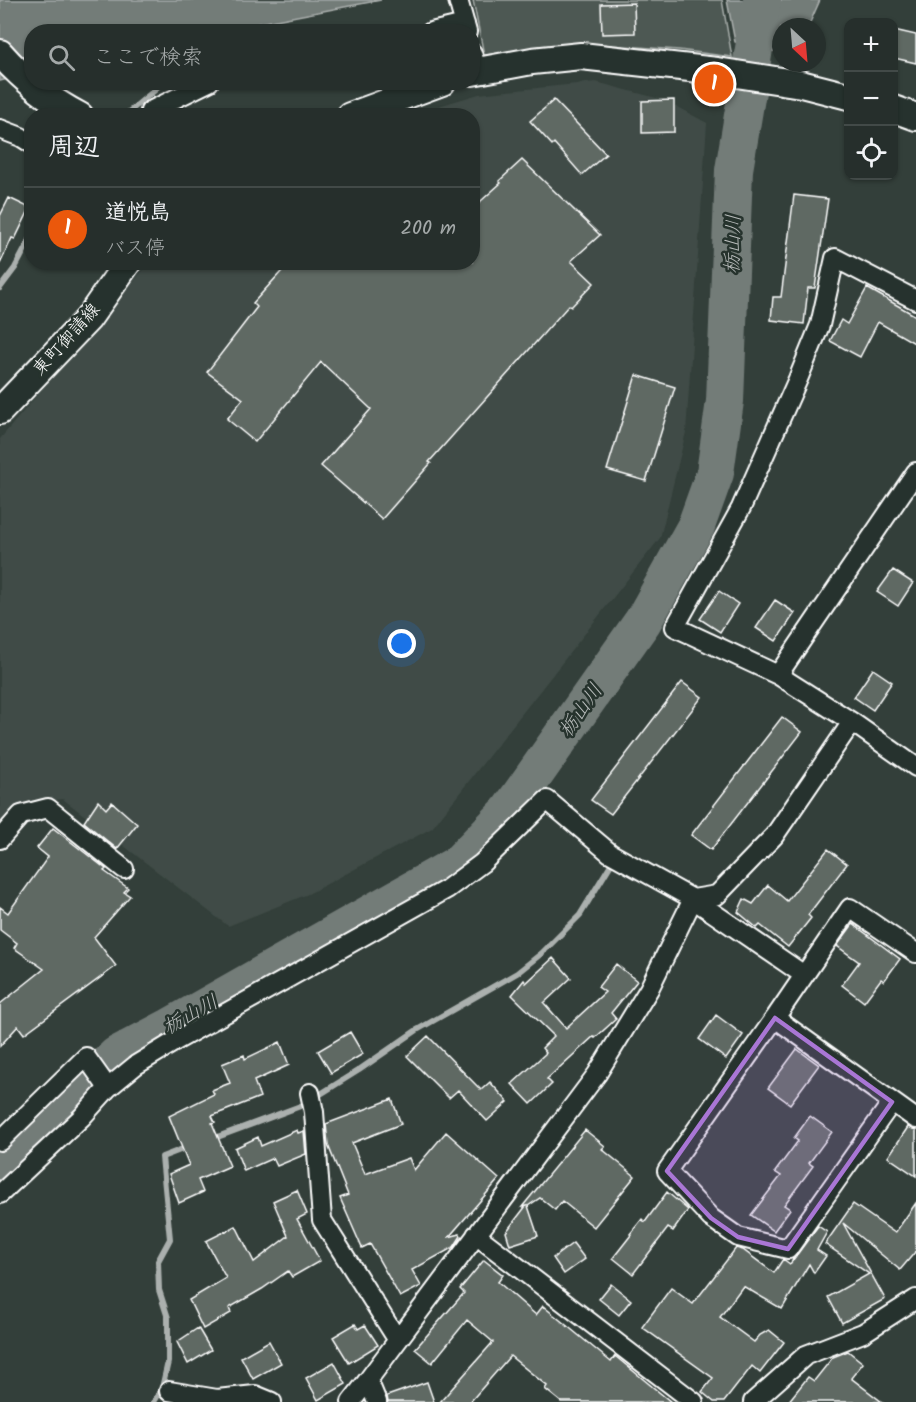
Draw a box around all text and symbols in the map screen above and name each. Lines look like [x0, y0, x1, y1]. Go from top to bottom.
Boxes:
north arrow [772, 18, 826, 72]
map controls [844, 18, 898, 180]
button: + [844, 18, 898, 72]
search box [24, 24, 480, 90]
icon: search [45, 41, 78, 74]
text: ここで検索 [93, 41, 203, 76]
pin: 1 [694, 62, 734, 106]
button: − [844, 72, 898, 126]
button: locate [844, 126, 898, 180]
text: 周辺 [48, 127, 100, 169]
text: 道悦島 [105, 196, 171, 231]
text: 1 [64, 213, 71, 245]
text: 200 m [400, 213, 456, 245]
water label: 栃山川 [717, 214, 751, 275]
text: バス停 [105, 233, 165, 265]
street label: 東町御請線 [26, 297, 108, 383]
your location [387, 629, 416, 658]
water label: 栃山川 [551, 677, 612, 745]
water label: 栃山川 [157, 987, 225, 1044]

